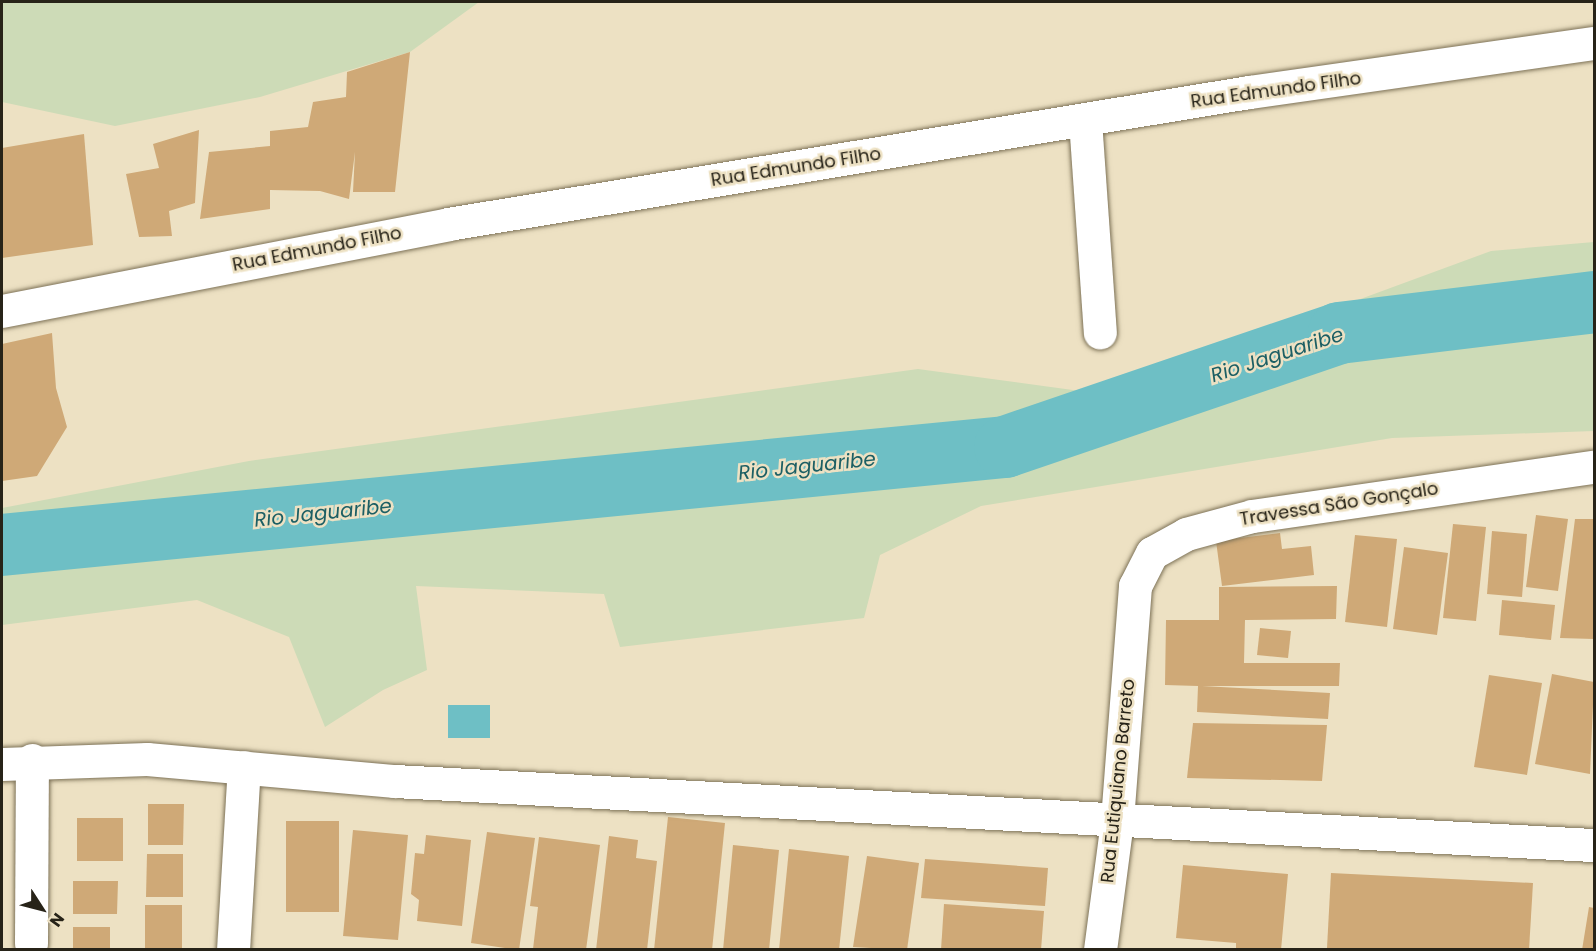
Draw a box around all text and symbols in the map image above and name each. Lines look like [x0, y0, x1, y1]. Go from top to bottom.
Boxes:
street label: Rua Edmundo Filho [1189, 67, 1363, 113]
street label: Rua Edmundo Filho [709, 143, 883, 191]
street label: Rua Edmundo Filho [231, 222, 403, 276]
water label: Rio Jaguaribe [1208, 322, 1346, 388]
water label: Rio Jaguaribe [737, 447, 877, 485]
street label: Travessa São Gonçalo [1238, 478, 1440, 530]
water label: Rio Jaguaribe [253, 494, 393, 532]
street label: Rua Eutiquiano Barreto [1097, 678, 1139, 884]
north arrow [12, 879, 72, 939]
text: N [44, 908, 70, 932]

